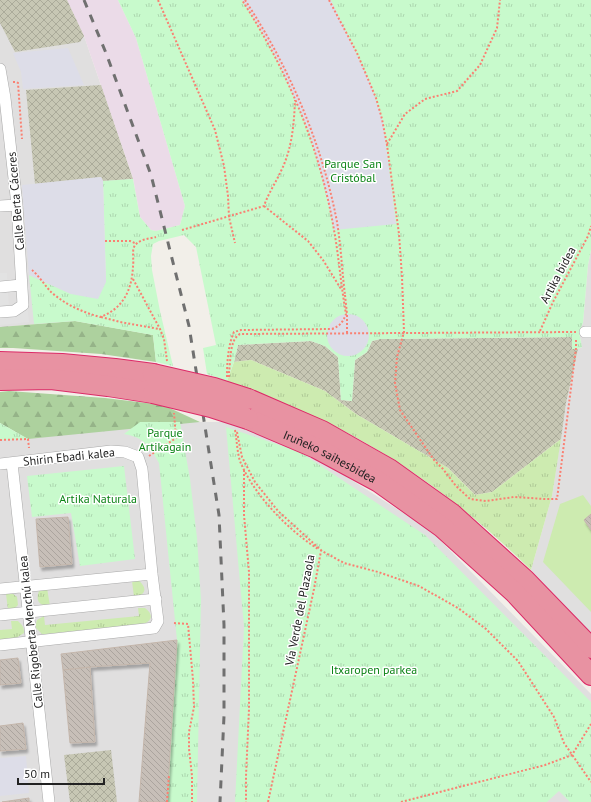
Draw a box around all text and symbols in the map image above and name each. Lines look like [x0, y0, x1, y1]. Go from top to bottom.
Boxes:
street label: Calle Berta Cáceres [4, 151, 27, 251]
park label: Parque San Cristóbal [324, 156, 382, 185]
street label: Artika bidea [536, 244, 579, 306]
park label: Parque Artikagain [139, 425, 191, 454]
street label: Iruñeko saihesbidea [281, 427, 379, 486]
street label: Shirin Ebadi kalea [22, 444, 116, 469]
park label: Artika Naturala [59, 491, 137, 506]
street label: Vía Verde del Plazaola [281, 553, 318, 668]
street label: Calle Rigoberta Menchú kalea [15, 555, 46, 709]
park label: Itxaropen parkea [331, 662, 417, 677]
scale bar [18, 760, 104, 786]
text: 50 m [24, 766, 50, 781]

